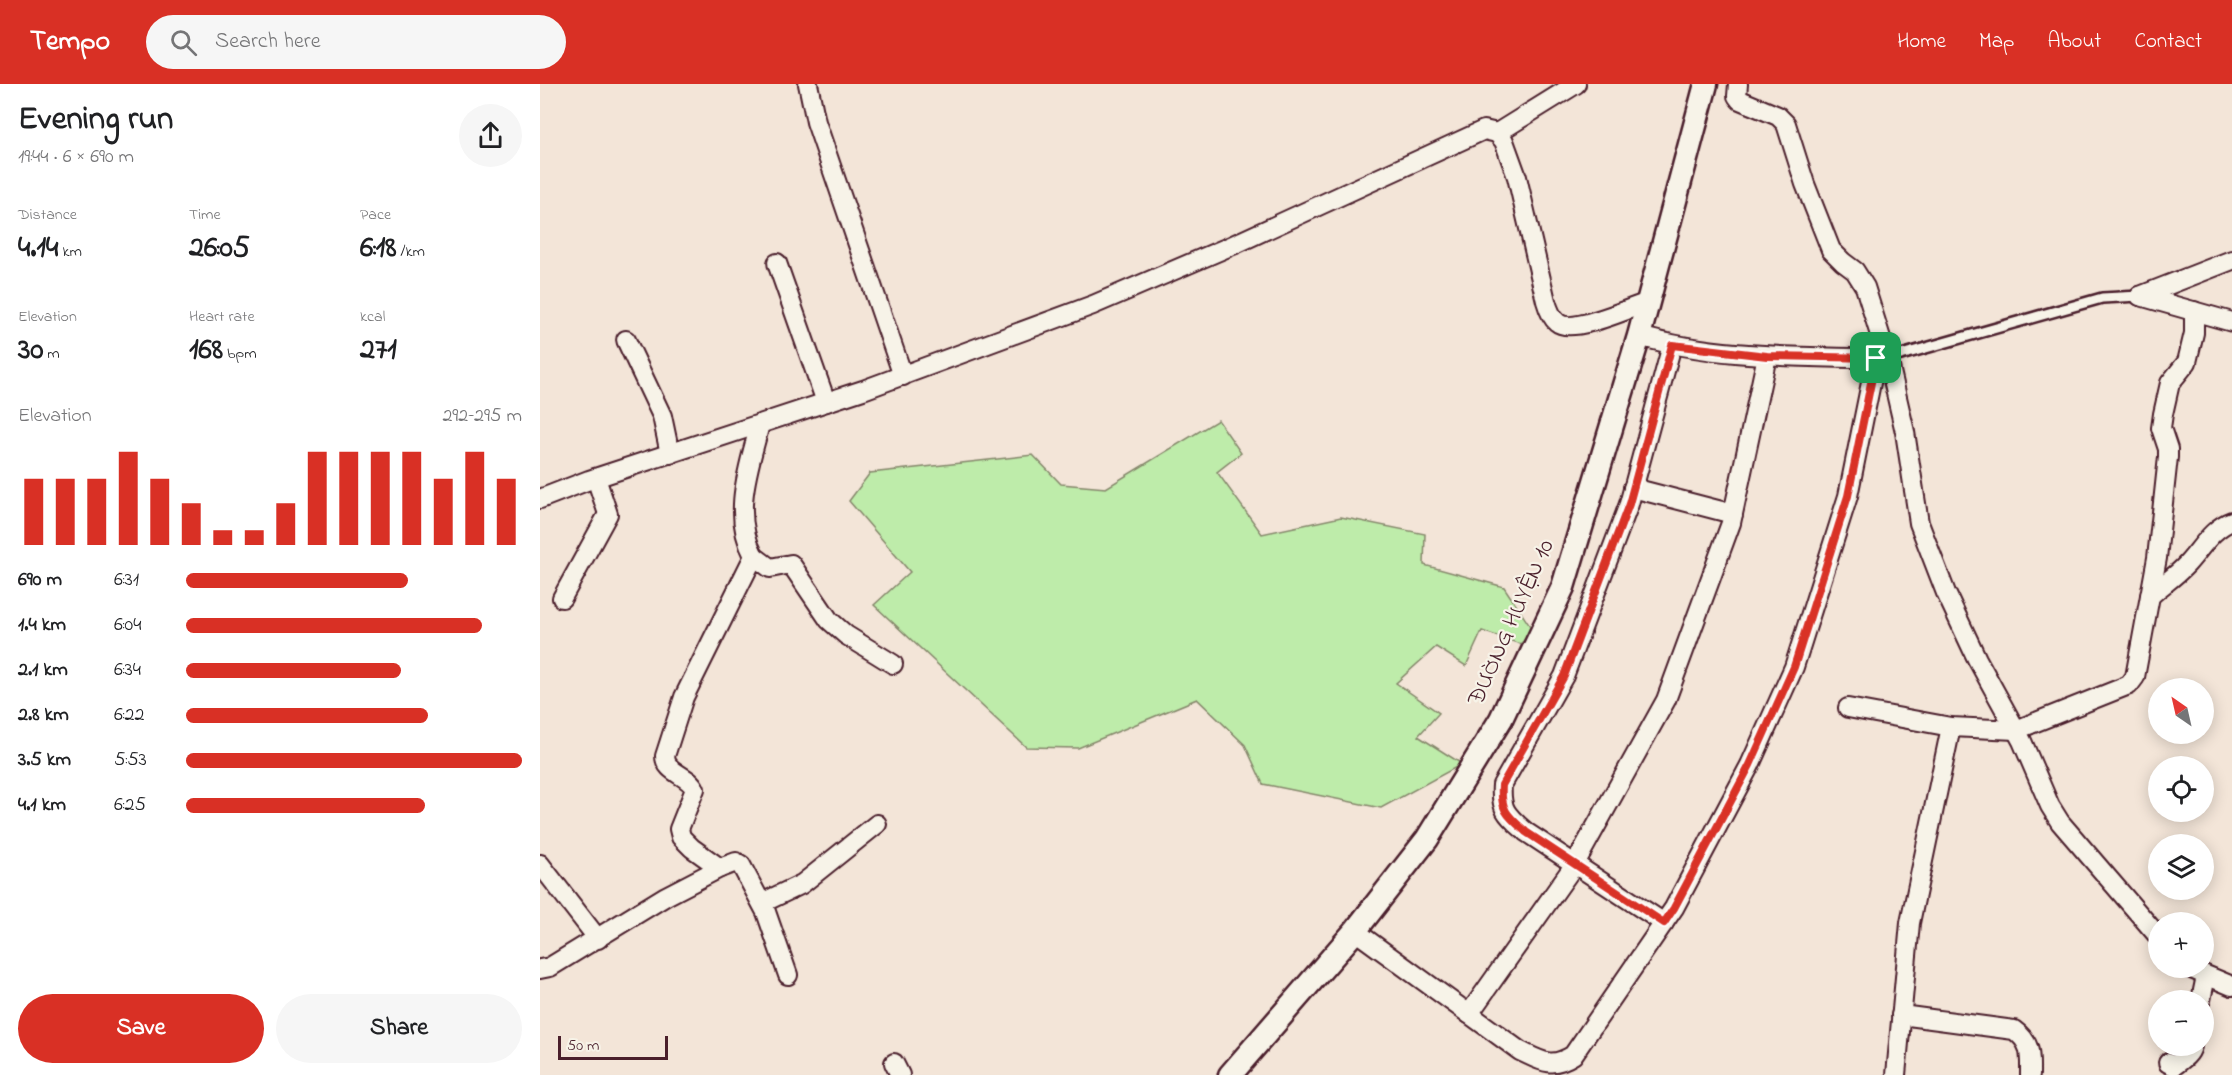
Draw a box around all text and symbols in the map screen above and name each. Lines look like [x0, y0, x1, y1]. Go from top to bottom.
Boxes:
search box [146, 15, 566, 69]
text: Tempo [30, 22, 110, 63]
icon: search [167, 26, 200, 59]
text: Search here [215, 26, 321, 58]
text: Home [1897, 27, 1946, 57]
text: Map [1979, 27, 2014, 57]
text: About [2047, 27, 2101, 57]
text: Contact [2134, 27, 2202, 57]
text: Evening run [18, 96, 173, 144]
button: share [459, 104, 522, 167]
text: 19:44 · 6 × 690 m [18, 143, 134, 172]
text: Distance [18, 203, 77, 227]
text: Time [189, 203, 221, 227]
text: Pace [360, 203, 391, 227]
text: 4.14 [18, 227, 58, 271]
text: 26:05 [189, 227, 250, 271]
text: 6:18 [360, 227, 397, 271]
text: km [58, 240, 82, 264]
text: /km [397, 240, 425, 264]
text: Elevation [18, 305, 77, 329]
text: Heart rate [189, 305, 255, 329]
text: kcal [360, 305, 385, 329]
text: 30 [18, 329, 43, 373]
text: 168 [189, 329, 223, 373]
text: 271 [360, 329, 397, 373]
pin [1850, 332, 1901, 383]
icon: arrive [1859, 341, 1892, 374]
text: m [43, 342, 60, 366]
text: bpm [223, 342, 257, 366]
text: Elevation [18, 402, 92, 431]
text: 292–295 m [442, 402, 522, 431]
street label: ĐƯỜNG HUYỆN 10 [1459, 534, 1564, 713]
text: 690 m [18, 566, 62, 595]
text: 6:31 [114, 566, 139, 595]
text: 1.4 km [18, 611, 66, 640]
text: 6:04 [114, 611, 141, 640]
text: 2.1 km [18, 656, 68, 685]
text: 6:34 [114, 656, 141, 685]
north arrow [2148, 678, 2214, 744]
map controls [2148, 678, 2214, 1056]
text: 2.8 km [18, 701, 69, 730]
text: 6:22 [114, 701, 144, 730]
text: 3.5 km [18, 746, 71, 775]
text: 5:53 [114, 746, 147, 775]
button: locate [2148, 756, 2214, 822]
text: 4.1 km [18, 791, 66, 820]
text: 6:25 [114, 791, 146, 820]
button: layers [2148, 834, 2214, 900]
button: + [2148, 912, 2214, 978]
button: − [2148, 990, 2214, 1056]
button: Save [18, 994, 264, 1063]
button: Share [276, 994, 522, 1063]
scale bar [558, 1033, 668, 1060]
text: 50 m [567, 1034, 599, 1058]

